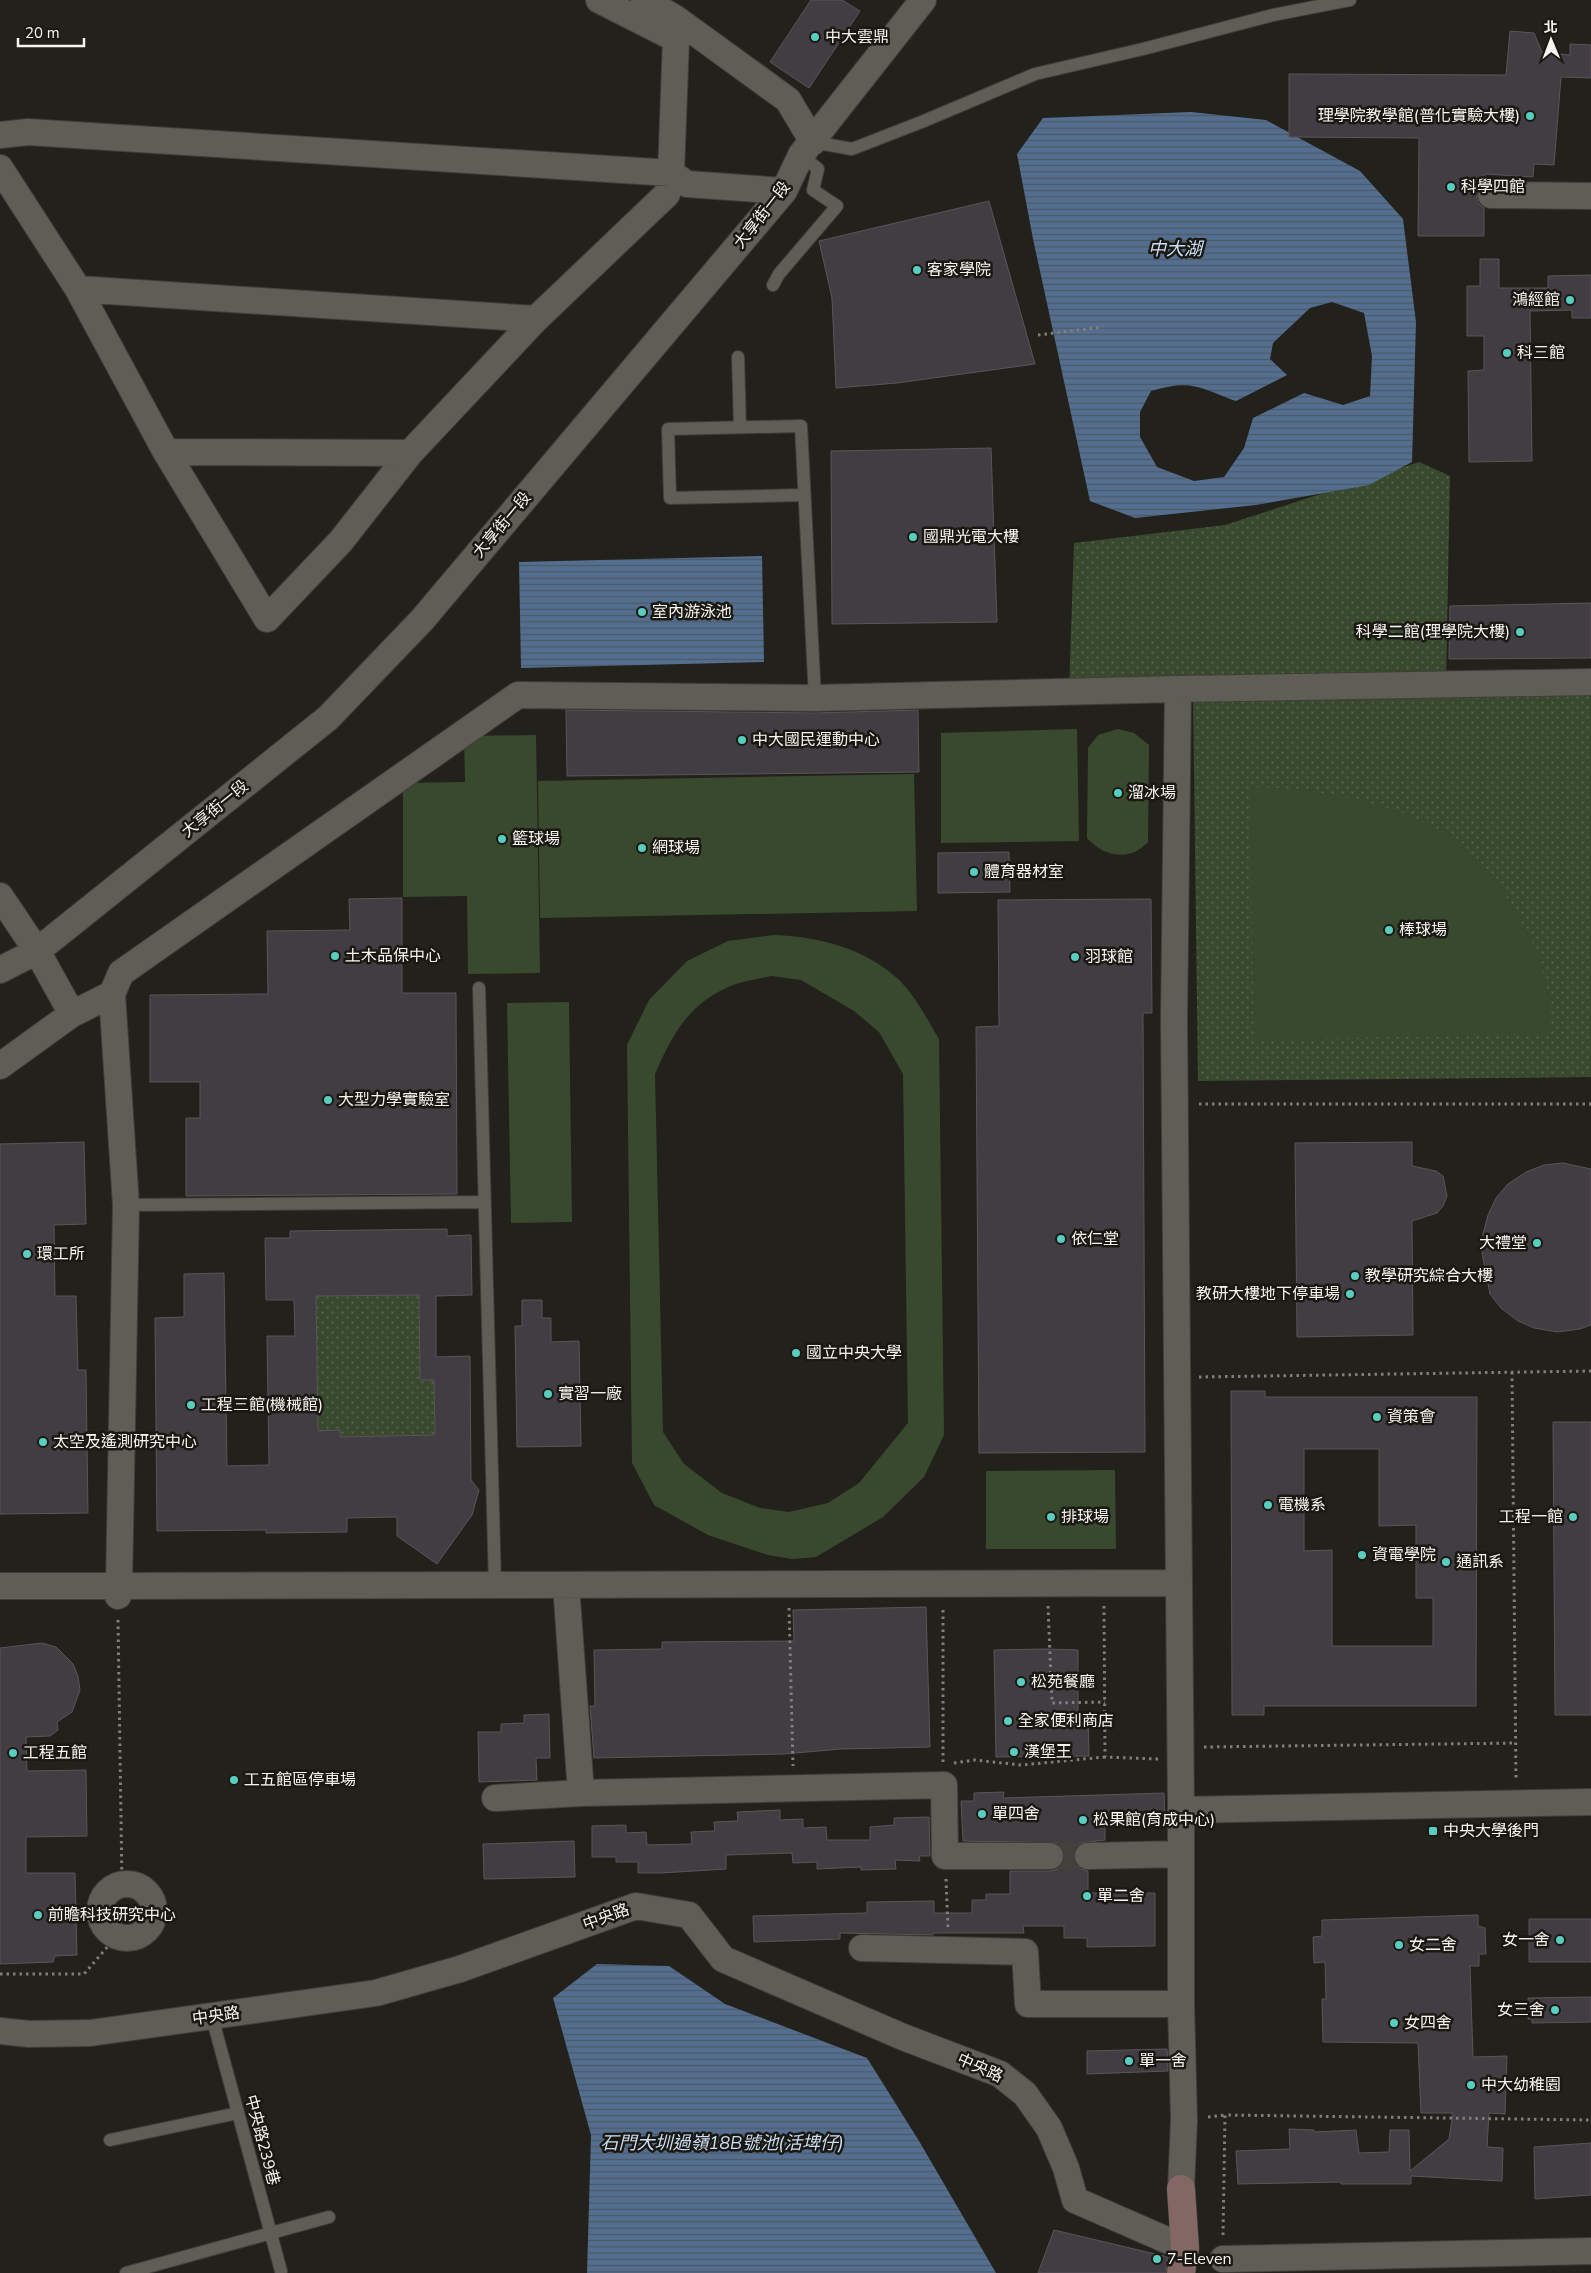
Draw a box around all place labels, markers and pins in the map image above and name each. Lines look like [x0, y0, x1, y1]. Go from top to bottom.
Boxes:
place label: 中大雲鼎 [825, 26, 889, 48]
marker: 中大雲鼎 [809, 31, 821, 43]
place label: 理學院教學館(普化實驗大樓) [1318, 105, 1520, 127]
marker: 理學院教學館(普化實驗大樓) [1524, 110, 1536, 122]
place label: 科學四館 [1461, 176, 1525, 198]
marker: 科學四館 [1445, 181, 1457, 193]
place label: 客家學院 [927, 259, 991, 281]
marker: 客家學院 [911, 264, 923, 276]
place label: 鴻經館 [1512, 289, 1560, 311]
marker: 鴻經館 [1564, 294, 1576, 306]
place label: 科三館 [1517, 342, 1565, 364]
marker: 科三館 [1501, 347, 1513, 359]
place label: 國鼎光電大樓 [923, 526, 1019, 548]
marker: 國鼎光電大樓 [907, 531, 919, 543]
place label: 室內游泳池 [652, 601, 732, 623]
marker: 室內游泳池 [636, 606, 648, 618]
place label: 科學二館(理學院大樓) [1356, 621, 1510, 643]
marker: 科學二館(理學院大樓) [1514, 626, 1526, 638]
place label: 中大國民運動中心 [752, 729, 880, 751]
marker: 中大國民運動中心 [736, 734, 748, 746]
place label: 溜冰場 [1128, 782, 1176, 804]
marker: 溜冰場 [1112, 787, 1124, 799]
place label: 籃球場 [512, 828, 560, 850]
marker: 籃球場 [496, 833, 508, 845]
place label: 網球場 [652, 837, 700, 859]
marker: 網球場 [636, 842, 648, 854]
place label: 體育器材室 [984, 861, 1064, 883]
marker: 體育器材室 [968, 866, 980, 878]
place label: 棒球場 [1399, 919, 1447, 941]
marker: 棒球場 [1383, 924, 1395, 936]
place label: 土木品保中心 [345, 945, 441, 967]
place label: 羽球館 [1085, 946, 1133, 968]
marker: 土木品保中心 [329, 950, 341, 962]
marker: 羽球館 [1069, 951, 1081, 963]
place label: 大型力學實驗室 [338, 1089, 450, 1111]
marker: 大型力學實驗室 [322, 1094, 334, 1106]
place label: 依仁堂 [1071, 1228, 1119, 1250]
place label: 大禮堂 [1479, 1232, 1527, 1254]
marker: 依仁堂 [1055, 1233, 1067, 1245]
marker: 大禮堂 [1531, 1237, 1543, 1249]
place label: 環工所 [37, 1243, 85, 1265]
marker: 環工所 [21, 1248, 33, 1260]
place label: 教學研究綜合大樓 [1365, 1265, 1493, 1287]
marker: 教學研究綜合大樓 [1349, 1270, 1361, 1282]
place label: 教研大樓地下停車場 [1196, 1283, 1340, 1305]
marker: 教研大樓地下停車場 [1344, 1288, 1356, 1300]
place label: 國立中央大學 [806, 1342, 902, 1364]
marker: 國立中央大學 [790, 1347, 802, 1359]
place label: 實習一廠 [558, 1383, 622, 1405]
marker: 實習一廠 [542, 1388, 554, 1400]
place label: 工程三館(機械館) [201, 1394, 323, 1416]
marker: 工程三館(機械館) [185, 1399, 197, 1411]
place label: 資策會 [1387, 1406, 1435, 1428]
marker: 資策會 [1371, 1411, 1383, 1423]
place label: 太空及遙測研究中心 [53, 1431, 197, 1453]
marker: 太空及遙測研究中心 [37, 1436, 49, 1448]
place label: 電機系 [1278, 1494, 1326, 1516]
marker: 電機系 [1262, 1499, 1274, 1511]
place label: 排球場 [1061, 1506, 1109, 1528]
place label: 工程一館 [1499, 1506, 1563, 1528]
marker: 排球場 [1045, 1511, 1057, 1523]
marker: 工程一館 [1567, 1511, 1579, 1523]
place label: 資電學院 [1372, 1544, 1436, 1566]
marker: 資電學院 [1356, 1549, 1368, 1561]
place label: 通訊系 [1456, 1551, 1504, 1573]
marker: 通訊系 [1440, 1556, 1452, 1568]
place label: 松苑餐廳 [1031, 1671, 1095, 1693]
marker: 松苑餐廳 [1015, 1676, 1027, 1688]
place label: 全家便利商店 [1018, 1710, 1114, 1732]
marker: 全家便利商店 [1002, 1715, 1014, 1727]
place label: 漢堡王 [1024, 1741, 1072, 1763]
place label: 工程五館 [23, 1742, 87, 1764]
marker: 漢堡王 [1008, 1746, 1020, 1758]
marker: 工程五館 [7, 1747, 19, 1759]
place label: 工五館區停車場 [244, 1769, 356, 1791]
marker: 工五館區停車場 [228, 1774, 240, 1786]
place label: 單四舍 [992, 1803, 1040, 1825]
marker: 單四舍 [976, 1808, 988, 1820]
place label: 松果館(育成中心) [1093, 1809, 1215, 1831]
marker: 松果館(育成中心) [1077, 1814, 1089, 1826]
place label: 中央大學後門 [1443, 1820, 1539, 1842]
marker: 中央大學後門 [1427, 1825, 1439, 1837]
place label: 單二舍 [1097, 1885, 1145, 1907]
marker: 單二舍 [1081, 1890, 1093, 1902]
place label: 前瞻科技研究中心 [48, 1904, 176, 1926]
marker: 前瞻科技研究中心 [32, 1909, 44, 1921]
place label: 女一舍 [1502, 1929, 1550, 1951]
place label: 女二舍 [1409, 1934, 1457, 1956]
marker: 女一舍 [1554, 1934, 1566, 1946]
marker: 女二舍 [1393, 1939, 1405, 1951]
place label: 女三舍 [1497, 1999, 1545, 2021]
marker: 女三舍 [1549, 2004, 1561, 2016]
place label: 女四舍 [1404, 2012, 1452, 2034]
marker: 女四舍 [1388, 2017, 1400, 2029]
place label: 單一舍 [1139, 2050, 1187, 2072]
marker: 單一舍 [1123, 2055, 1135, 2067]
place label: 中大幼稚園 [1481, 2074, 1561, 2096]
marker: 中大幼稚園 [1465, 2079, 1477, 2091]
place label: 7-Eleven [1167, 2248, 1232, 2270]
marker: 7-Eleven [1151, 2253, 1163, 2265]

